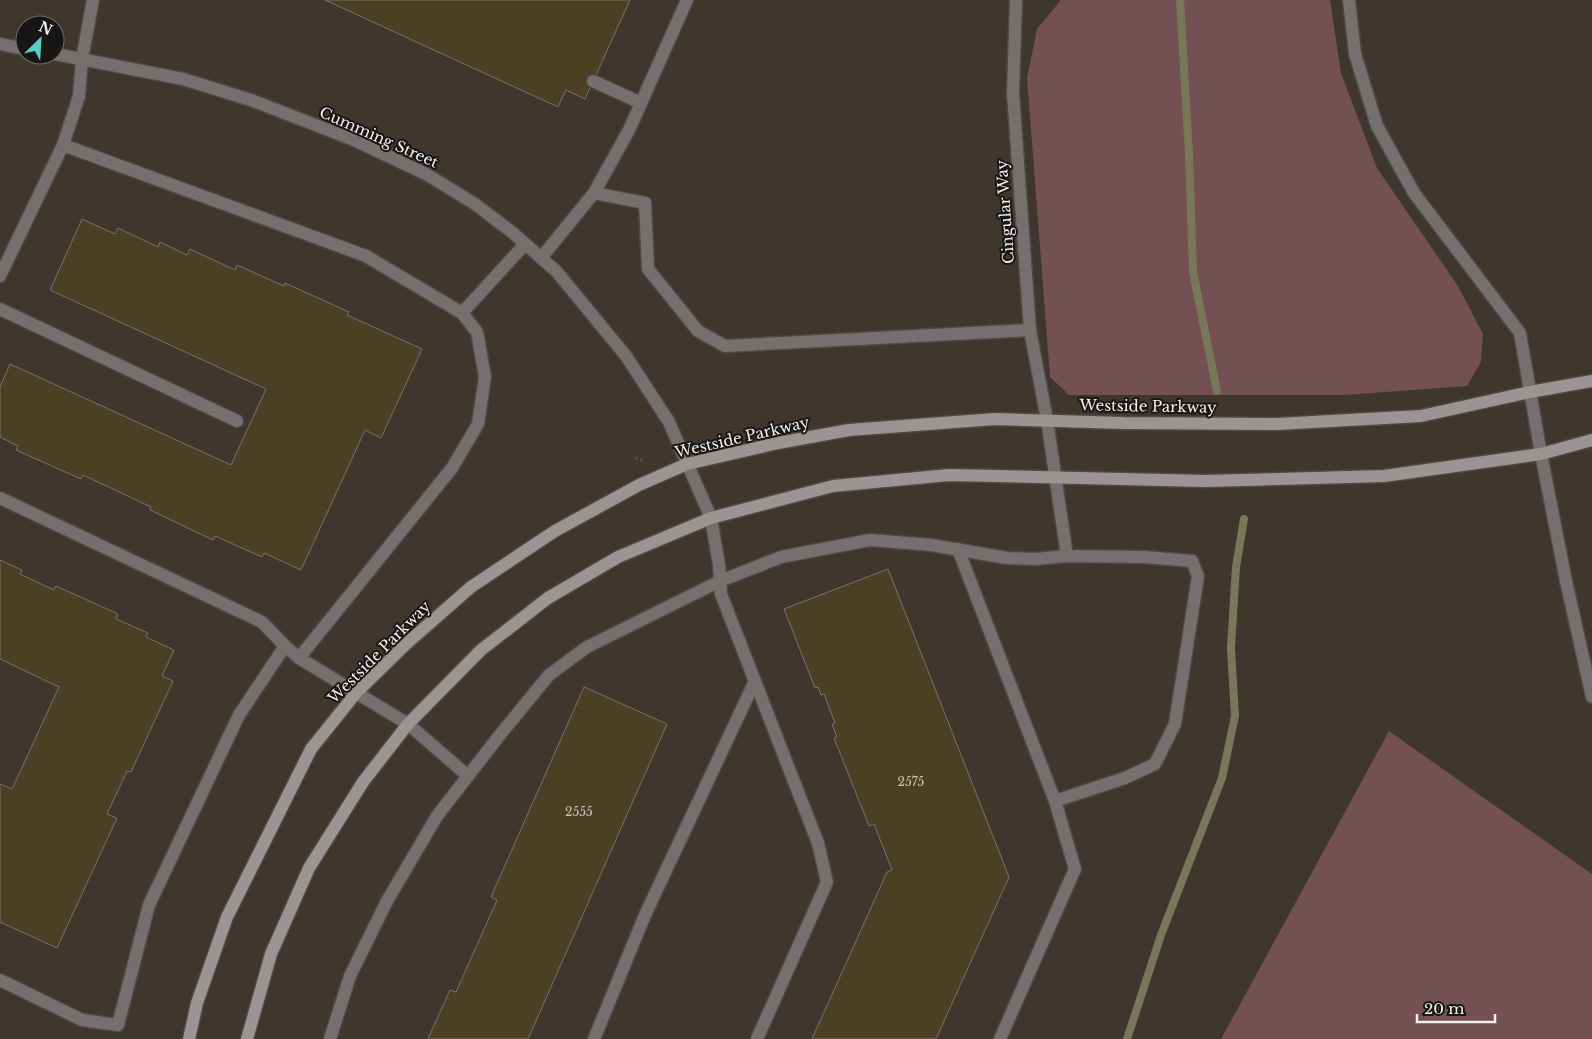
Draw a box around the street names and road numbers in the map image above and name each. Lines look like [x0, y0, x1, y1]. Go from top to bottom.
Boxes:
street label: Cumming Street [317, 102, 442, 172]
street label: Cingular Way [992, 159, 1018, 265]
street label: Westside Parkway [1078, 395, 1217, 417]
street label: Westside Parkway [672, 412, 812, 462]
street label: Westside Parkway [323, 596, 435, 708]

